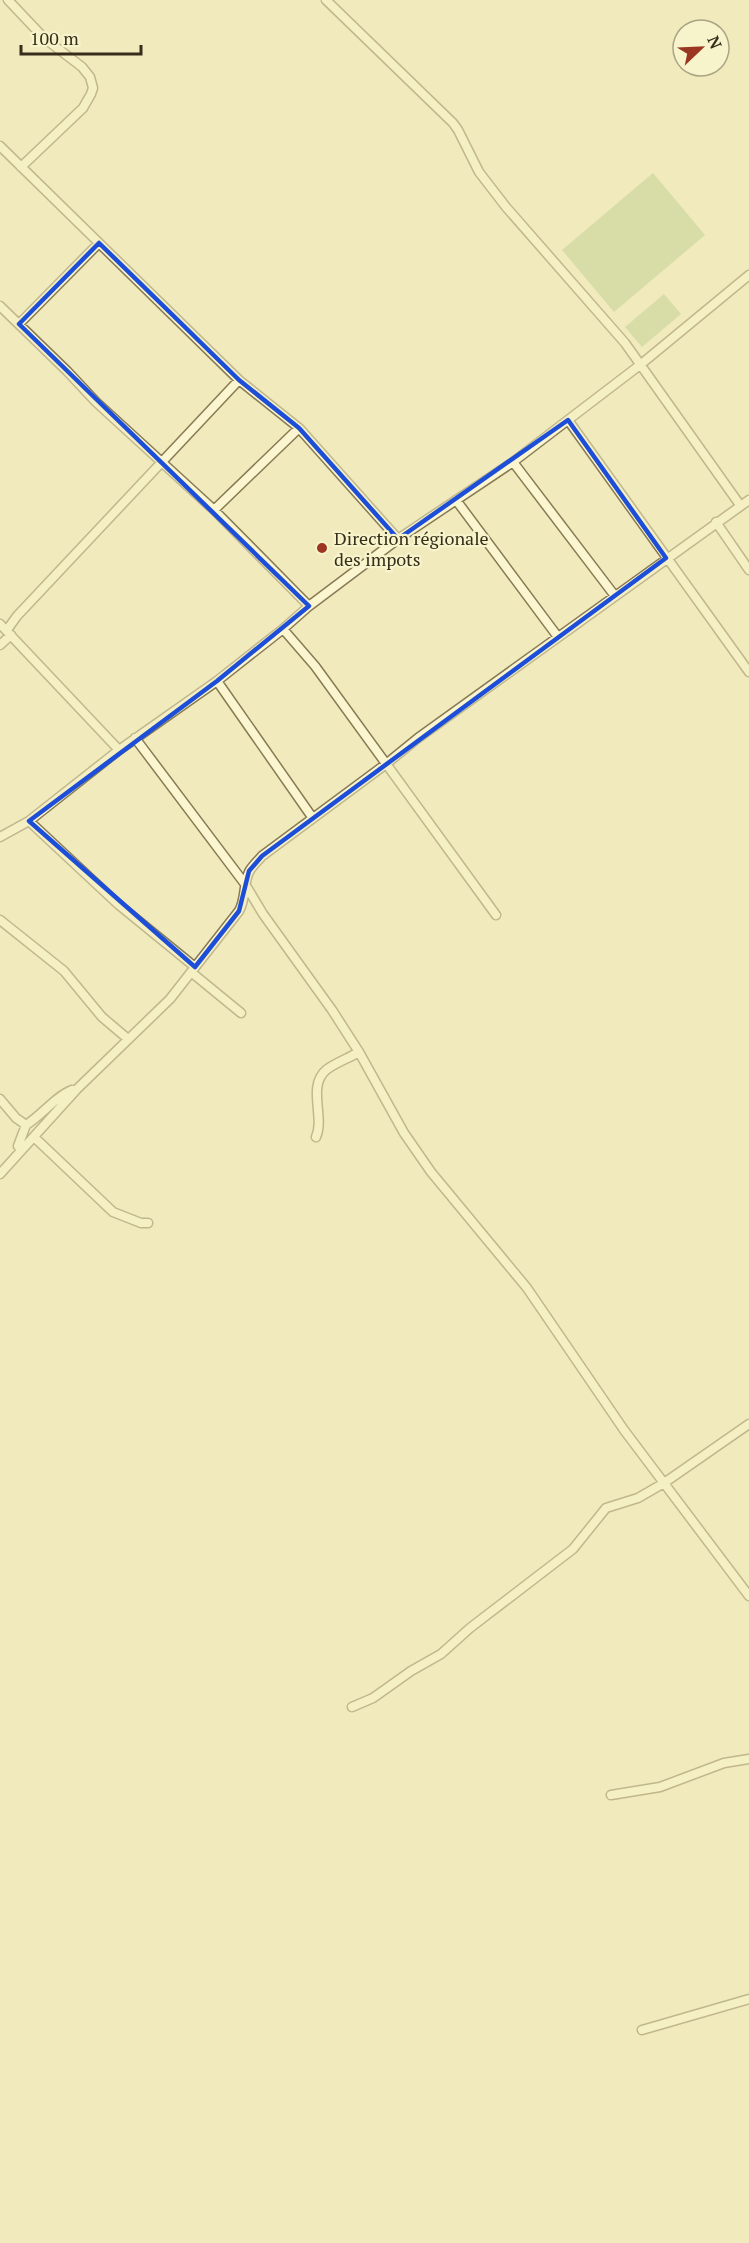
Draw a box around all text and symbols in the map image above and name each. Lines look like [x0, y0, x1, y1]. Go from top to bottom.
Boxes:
scale bar [21, 18, 141, 56]
north arrow [671, 18, 731, 78]
text: 100 m [30, 26, 79, 50]
text: N [702, 32, 727, 52]
place label: Direction régionale des impots [334, 526, 489, 571]
marker: Direction régionale des impots [315, 541, 329, 555]

